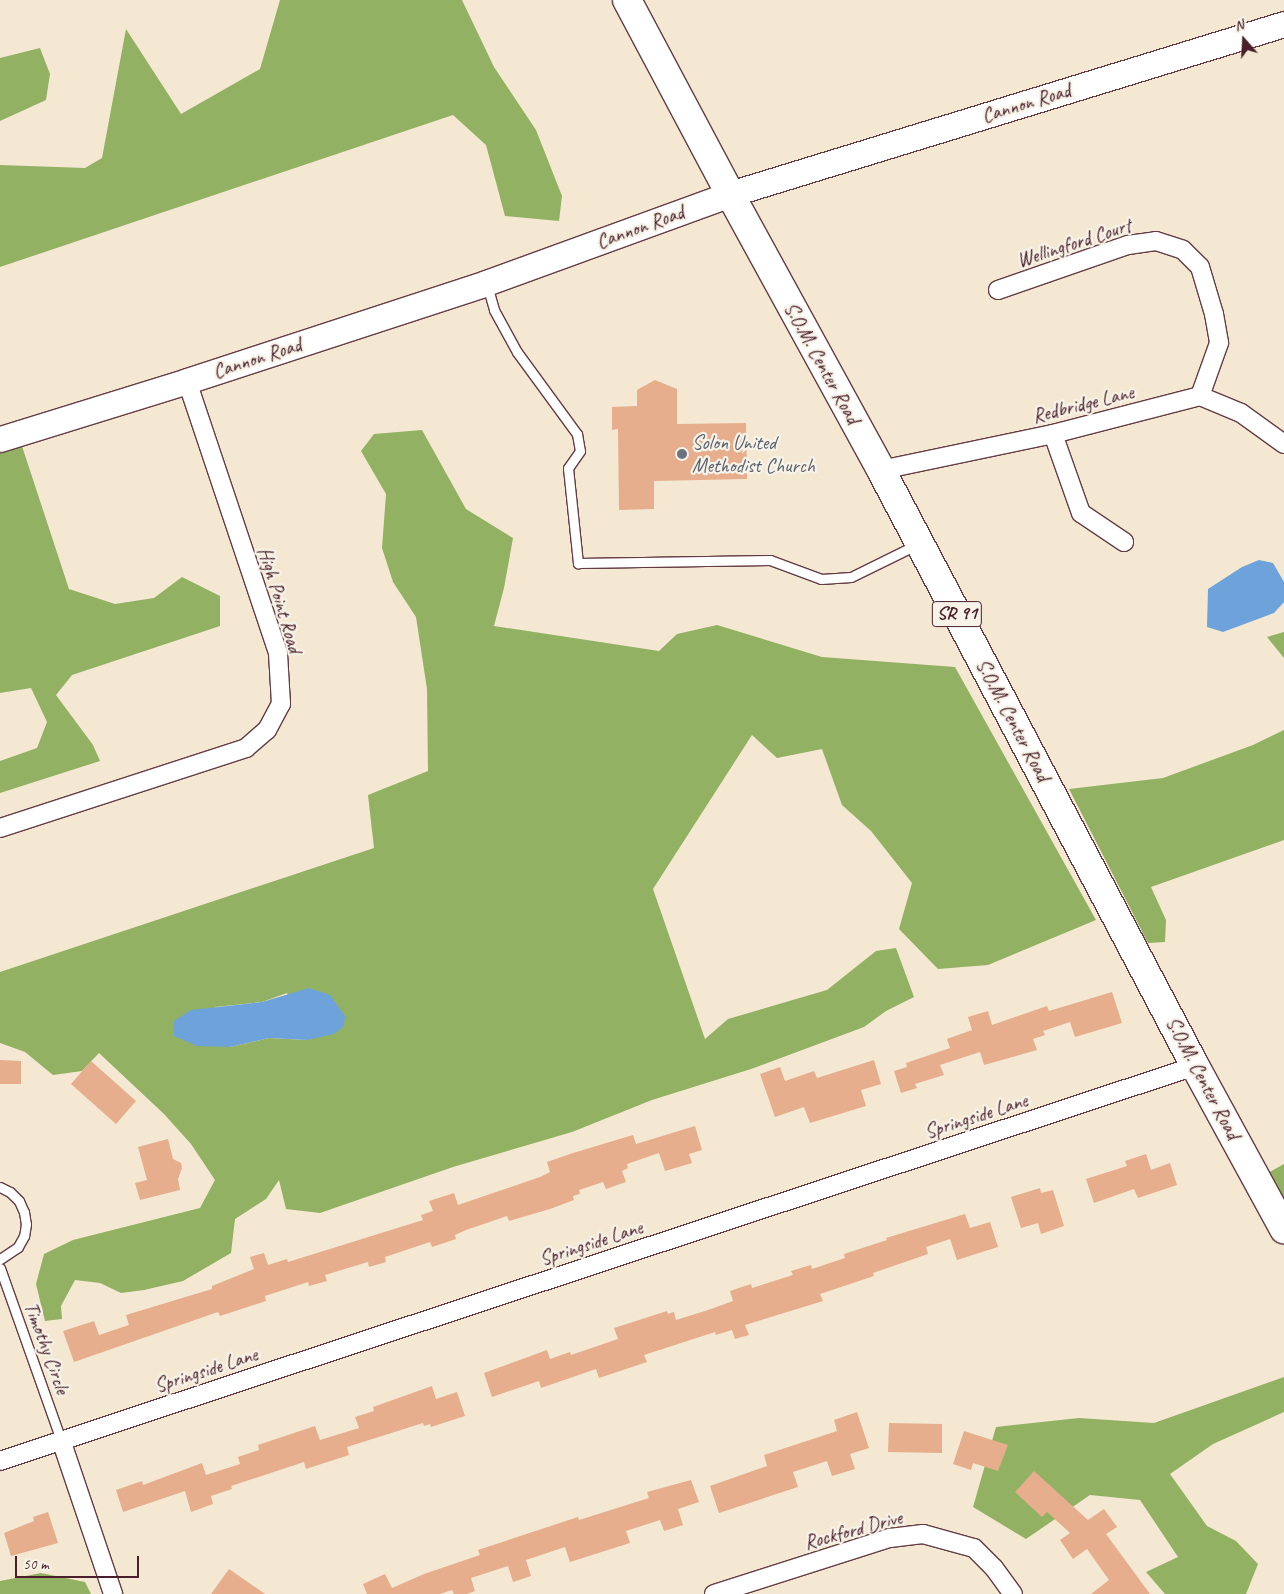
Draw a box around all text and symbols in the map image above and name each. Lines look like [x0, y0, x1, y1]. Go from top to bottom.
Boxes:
north arrow [1219, 15, 1269, 65]
text: N [1232, 16, 1246, 35]
street label: Cannon Road [979, 78, 1073, 128]
street label: Cannon Road [593, 200, 687, 254]
street label: Wellingford Court [1014, 213, 1134, 273]
street label: S.O.M. Center Road [779, 298, 865, 428]
street label: Cannon Road [210, 333, 304, 383]
street label: Redbridge Lane [1030, 380, 1136, 428]
place label: Solon United Methodist Church [692, 430, 816, 477]
marker: Solon United Methodist Church [676, 448, 688, 460]
street label: High Point Road [252, 544, 308, 656]
road number: SR 91 [931, 598, 983, 630]
street label: S.O.M. Center Road [971, 655, 1055, 785]
street label: S.O.M. Center Road [1161, 1013, 1245, 1143]
street label: Springside Lane [921, 1088, 1031, 1144]
street label: Springside Lane [536, 1215, 646, 1271]
street label: Timothy Circle [19, 1299, 75, 1397]
street label: Springside Lane [151, 1342, 261, 1398]
street label: Rockford Drive [801, 1505, 905, 1555]
scale bar [18, 1546, 141, 1578]
text: 50 m [23, 1555, 49, 1574]

